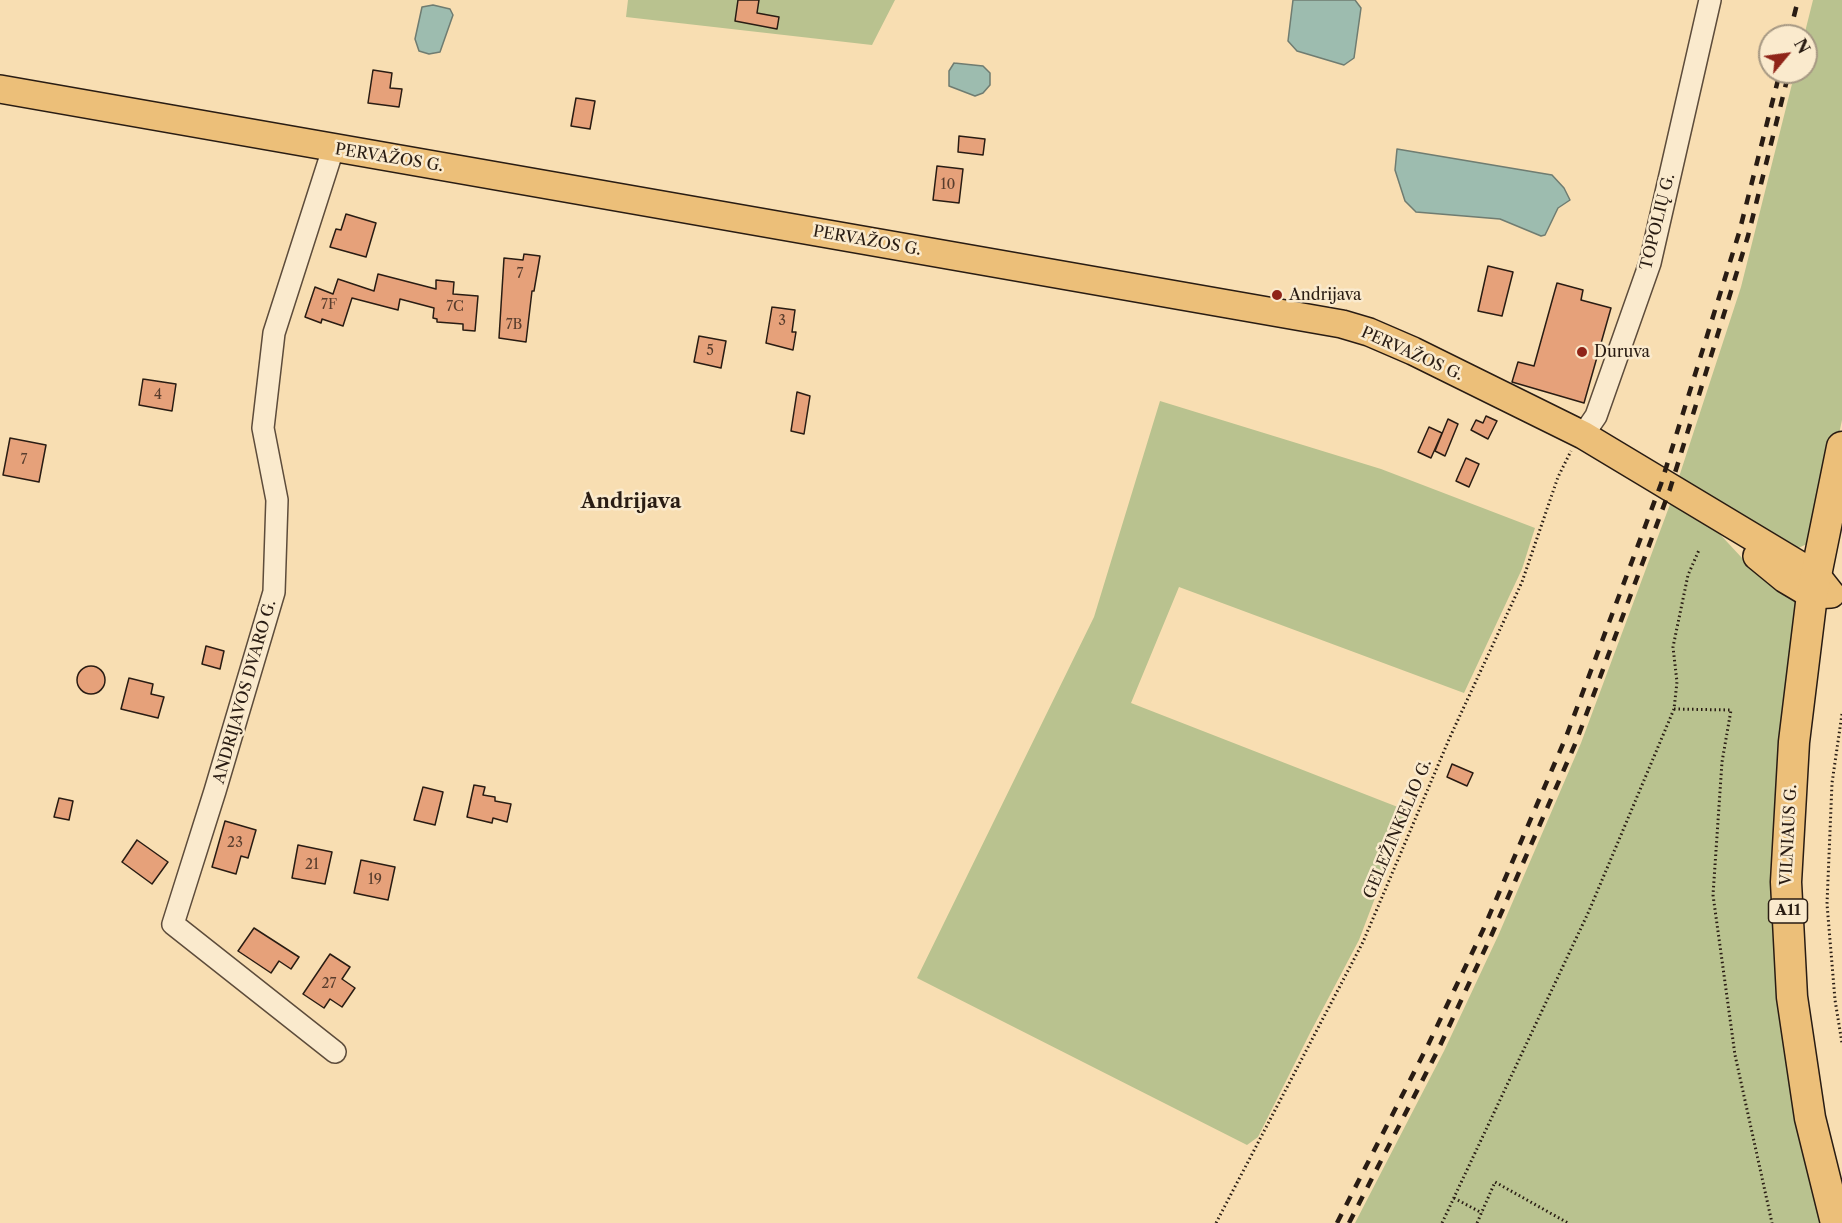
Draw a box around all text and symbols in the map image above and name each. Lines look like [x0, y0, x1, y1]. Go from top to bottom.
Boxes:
north arrow [1758, 24, 1818, 84]
text: N [1790, 35, 1814, 57]
street label: PERVAŽOS G. [333, 140, 445, 176]
street label: TOPOLIŲ G. [1637, 172, 1679, 272]
house number: 10 [941, 177, 955, 193]
street label: PERVAŽOS G. [811, 222, 923, 260]
house number: 7 [517, 266, 523, 282]
place label: Andrijava [1289, 285, 1361, 305]
marker: Andrijava [1270, 288, 1284, 302]
house number: 7F [321, 297, 337, 313]
house number: 7C [446, 299, 464, 315]
house number: 3 [778, 313, 786, 329]
house number: 7B [506, 317, 522, 333]
street label: PERVAŽOS G. [1358, 323, 1466, 385]
place label: Duruva [1594, 342, 1650, 362]
house number: 5 [706, 343, 714, 359]
marker: Duruva [1575, 345, 1589, 359]
house number: 4 [154, 387, 162, 403]
house number: 7 [21, 452, 27, 468]
district label: Andrijava [581, 490, 681, 514]
street label: ANDRIJAVOS DVARO G. [210, 598, 280, 786]
street label: GELEŽINKELIO G. [1360, 756, 1436, 902]
street label: VILNIAUS G. [1777, 784, 1801, 886]
house number: 23 [227, 835, 243, 851]
house number: 21 [305, 857, 319, 873]
house number: 19 [368, 872, 382, 888]
road number: A11 [1768, 899, 1808, 923]
house number: 27 [322, 976, 336, 992]

